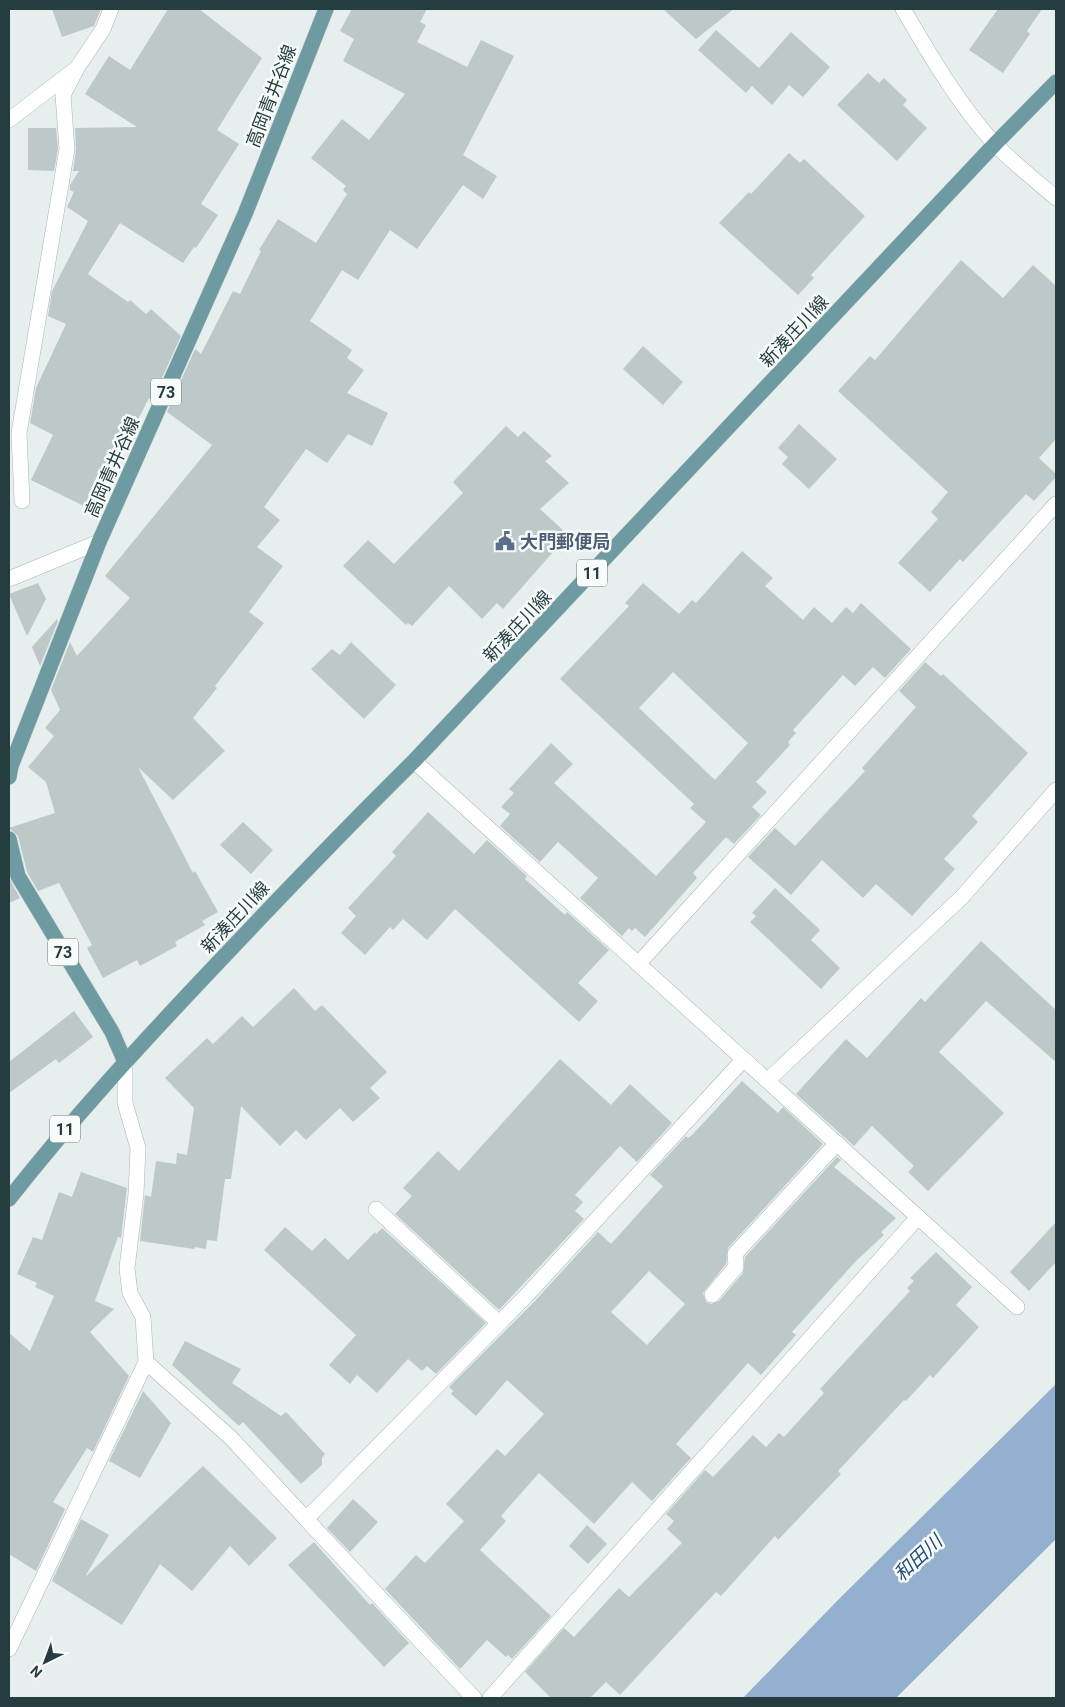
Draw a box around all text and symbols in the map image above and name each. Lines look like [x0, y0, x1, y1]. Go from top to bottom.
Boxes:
street label: 高岡青井谷線 [242, 42, 300, 150]
street label: 新湊庄川線 [756, 291, 832, 371]
road number: 73 [151, 378, 181, 406]
street label: 高岡青井谷線 [80, 413, 144, 521]
public building icon: 大門郵便局 [494, 530, 516, 552]
place label: 大門郵便局 [520, 531, 610, 552]
road number: 11 [577, 560, 607, 586]
street label: 新湊庄川線 [479, 586, 555, 666]
street label: 新湊庄川線 [197, 877, 273, 957]
road number: 73 [48, 939, 78, 966]
road number: 11 [50, 1116, 80, 1142]
water label: 和田川 [889, 1529, 948, 1586]
north arrow [20, 1637, 70, 1687]
text: N [27, 1662, 45, 1681]

